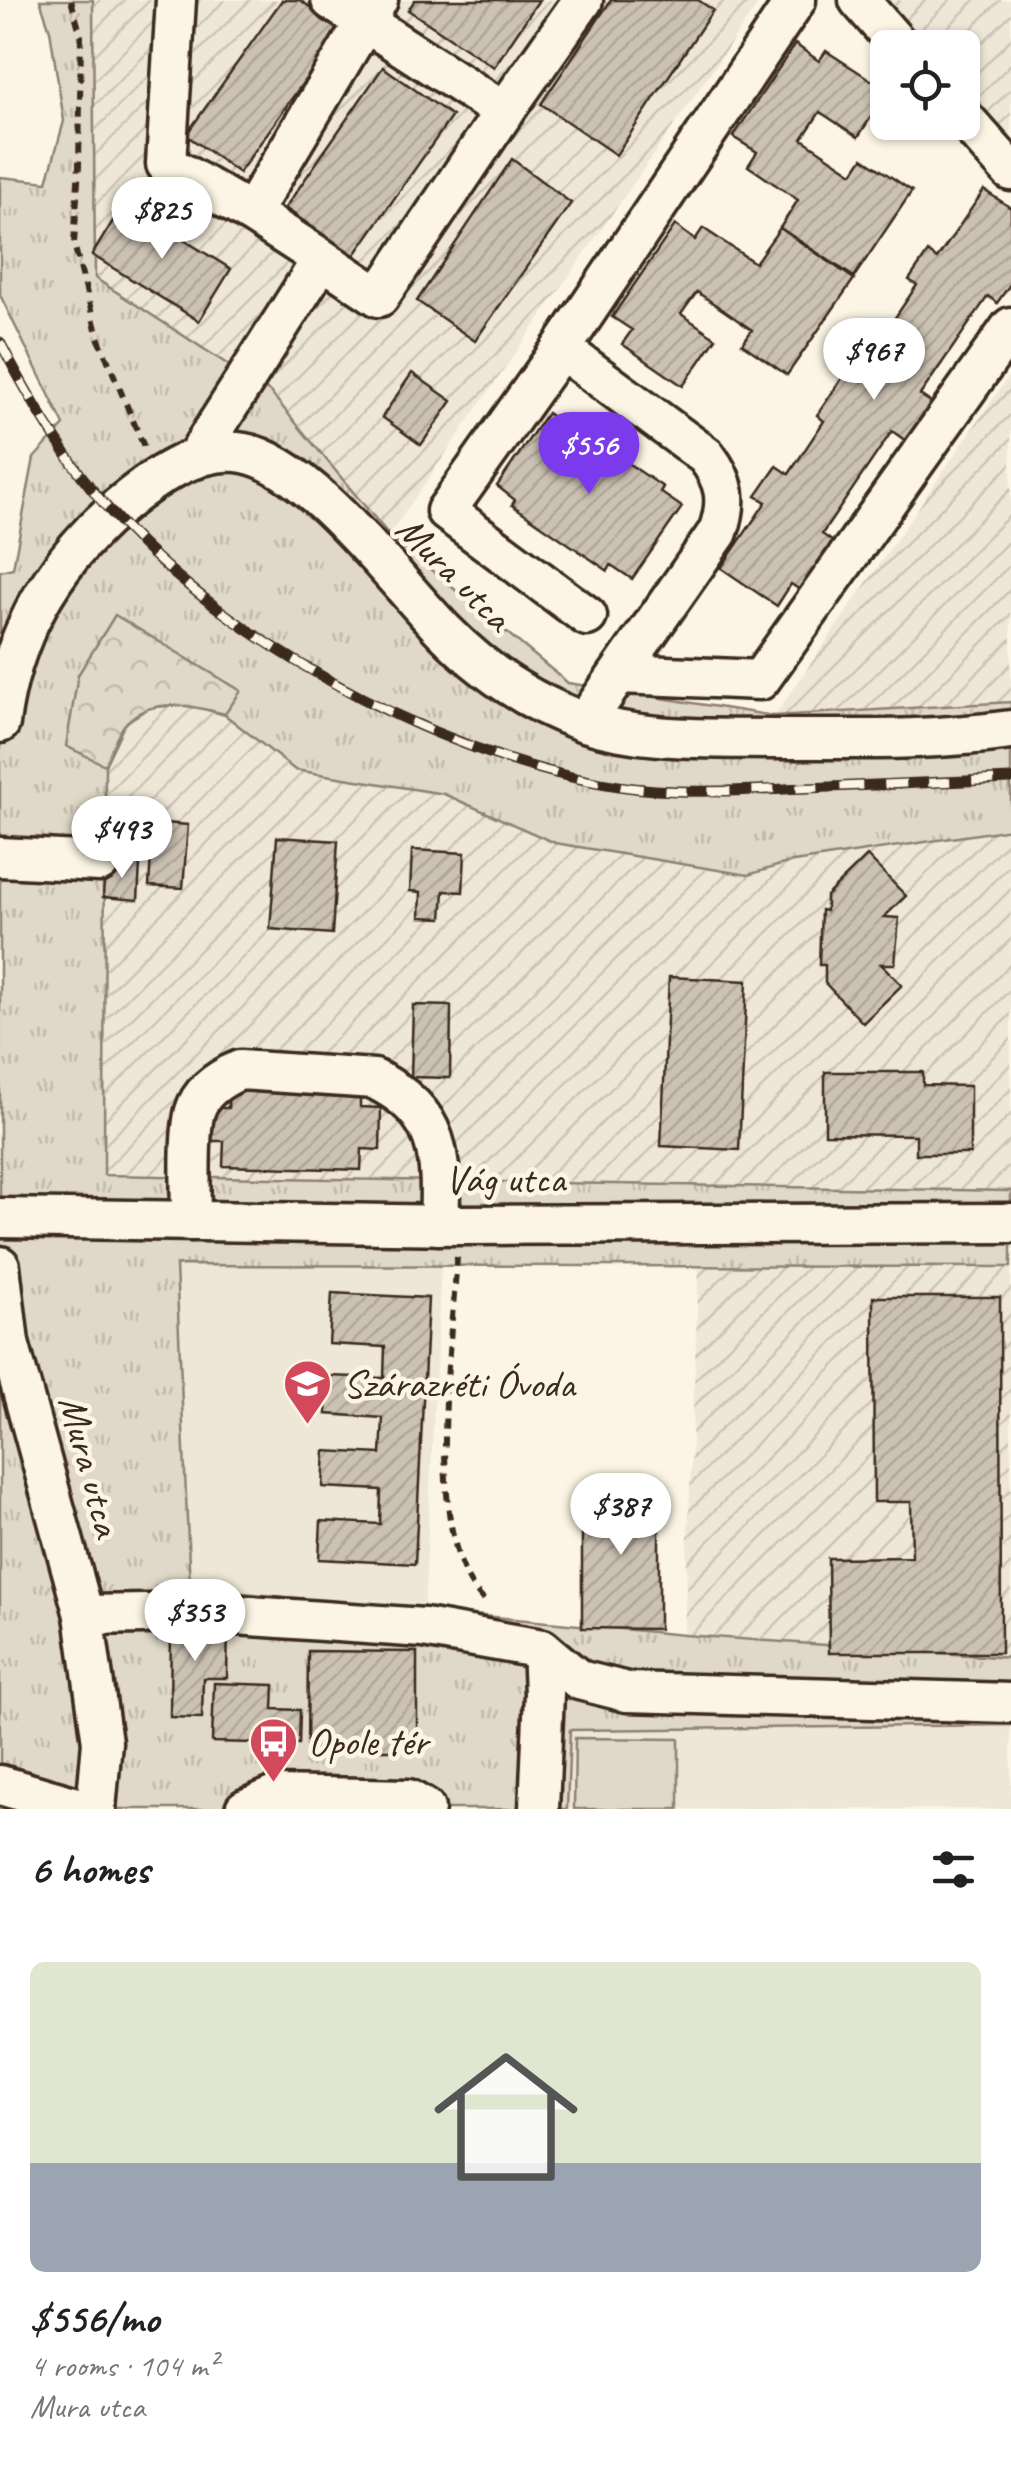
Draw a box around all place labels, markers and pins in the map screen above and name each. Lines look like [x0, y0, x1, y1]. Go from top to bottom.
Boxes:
pin: $825 [103, 177, 221, 262]
pin: $967 [815, 318, 933, 403]
pin: $556 [530, 412, 648, 497]
pin: $493 [63, 796, 181, 881]
school or university icon: Szárazréti Óvoda [282, 1358, 334, 1426]
place label: Szárazréti Óvoda [343, 1359, 578, 1409]
pin: $387 [562, 1473, 680, 1558]
pin: $353 [136, 1579, 254, 1664]
bus stop icon: Opole tér [247, 1716, 299, 1784]
place label: Opole tér [308, 1717, 431, 1767]

